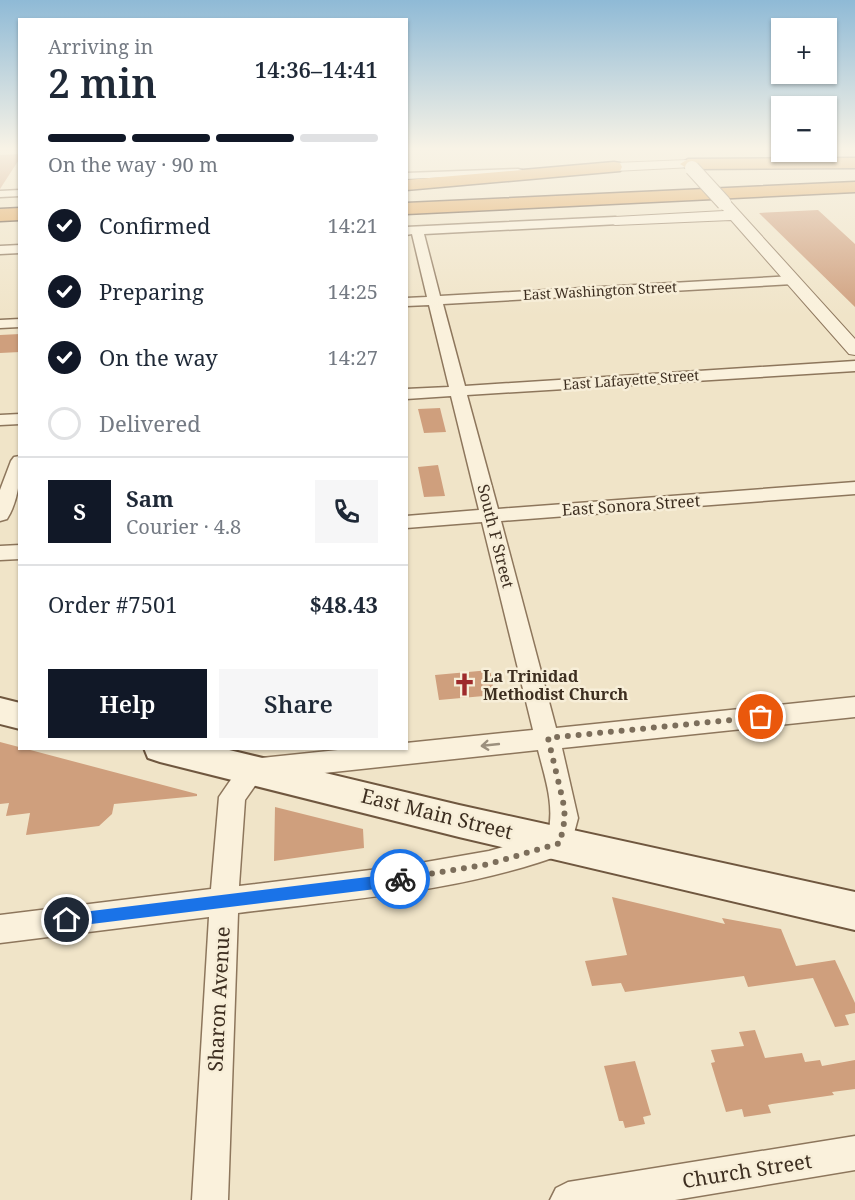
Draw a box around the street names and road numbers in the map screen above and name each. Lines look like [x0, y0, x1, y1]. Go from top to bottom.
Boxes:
street label: East Washington Street [523, 277, 677, 304]
street label: East Lafayette Street [562, 365, 700, 394]
street label: South F Street [472, 482, 520, 591]
street label: East Sonora Street [561, 489, 701, 521]
street label: East Main Street [359, 782, 516, 845]
street label: Sharon Avenue [201, 926, 236, 1072]
street label: Church Street [680, 1147, 814, 1194]

